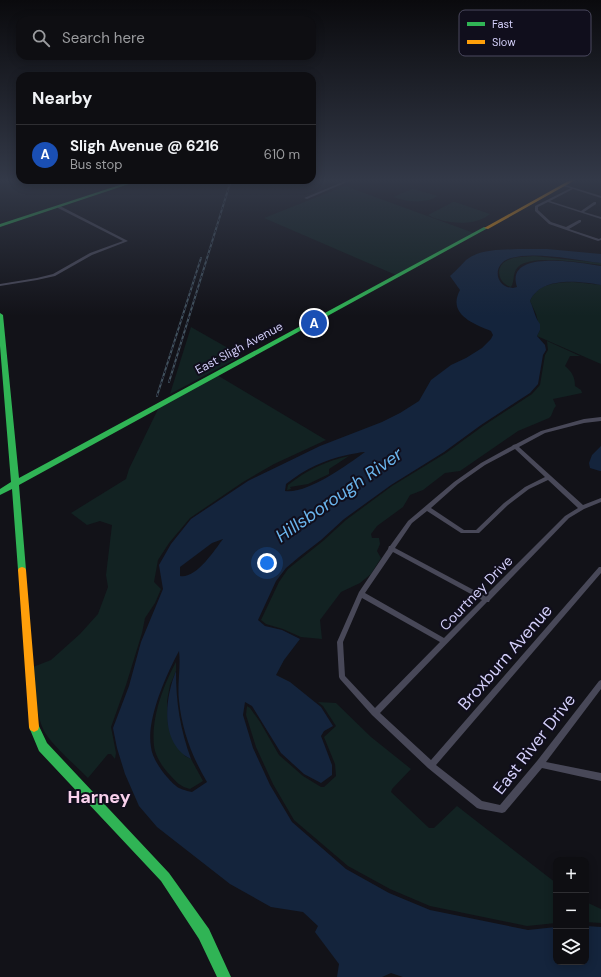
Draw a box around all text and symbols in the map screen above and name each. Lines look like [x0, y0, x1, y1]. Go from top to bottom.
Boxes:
legend [459, 10, 591, 56]
search box [16, 16, 316, 60]
text: Fast [492, 17, 513, 31]
icon: search [30, 27, 52, 49]
text: Search here [62, 28, 145, 48]
text: Slow [492, 35, 516, 49]
text: Nearby [32, 87, 92, 109]
text: Sligh Avenue @ 6216 [70, 136, 219, 156]
text: A [40, 146, 50, 163]
text: 610 m [264, 146, 300, 163]
text: Bus stop [70, 156, 122, 173]
pin: A [301, 308, 327, 338]
street label: East Sligh Avenue [192, 318, 286, 378]
water label: Hillsborough River [271, 441, 408, 548]
street label: Courtney Drive [436, 552, 516, 634]
your location [257, 553, 277, 573]
street label: Broxburn Avenue [453, 600, 557, 714]
street label: East River Drive [488, 689, 580, 799]
district label: Harney [67, 785, 131, 809]
map controls [553, 857, 589, 965]
button: + [553, 857, 589, 893]
button: − [553, 893, 589, 929]
button: layers [553, 929, 589, 965]

